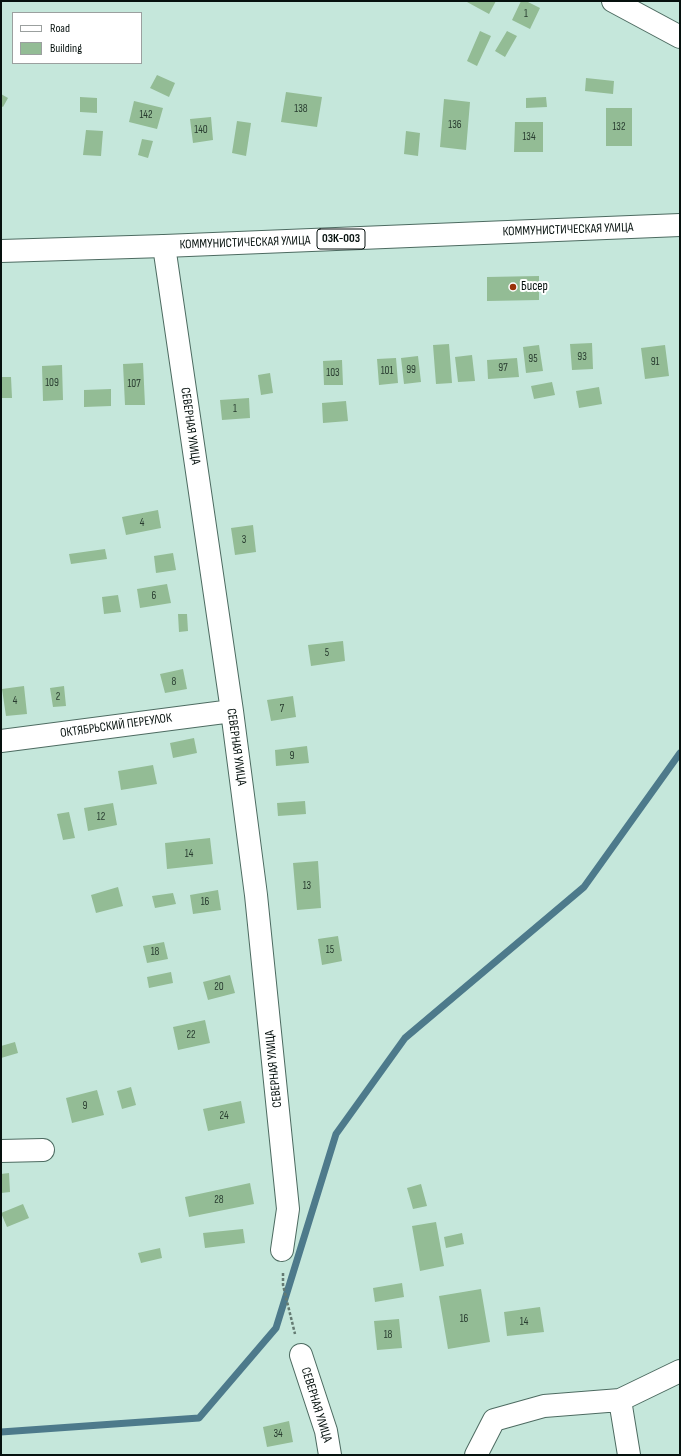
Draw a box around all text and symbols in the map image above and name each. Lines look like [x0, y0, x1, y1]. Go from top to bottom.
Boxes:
house number: 1 [524, 7, 528, 21]
legend [12, 12, 142, 64]
text: Road [50, 21, 70, 36]
text: Building [50, 41, 82, 56]
house number: 138 [294, 102, 308, 116]
house number: 142 [139, 108, 153, 122]
house number: 136 [448, 118, 462, 132]
house number: 132 [612, 120, 626, 134]
house number: 140 [194, 123, 208, 137]
house number: 134 [522, 130, 536, 144]
street label: КОММУНИСТИЧЕСКАЯ УЛИЦА [502, 220, 634, 240]
road number: 03К-003 [317, 229, 365, 249]
street label: КОММУНИСТИЧЕСКАЯ УЛИЦА [179, 233, 311, 253]
place label: Бисер [521, 279, 548, 295]
marker: Бисер [508, 282, 518, 292]
house number: 93 [577, 350, 587, 364]
house number: 95 [528, 352, 538, 366]
house number: 91 [651, 355, 659, 369]
house number: 97 [498, 361, 508, 375]
house number: 99 [406, 363, 416, 377]
house number: 101 [381, 364, 393, 378]
house number: 103 [326, 366, 340, 380]
house number: 109 [45, 376, 59, 390]
house number: 107 [127, 377, 141, 391]
street label: СЕВЕРНАЯ УЛИЦА [177, 386, 203, 466]
house number: 1 [233, 402, 237, 416]
house number: 4 [140, 516, 144, 530]
house number: 3 [242, 533, 246, 547]
house number: 6 [152, 589, 156, 603]
house number: 5 [325, 646, 329, 660]
house number: 8 [172, 675, 176, 689]
house number: 2 [56, 690, 60, 704]
house number: 4 [13, 694, 17, 708]
house number: 7 [280, 702, 284, 716]
street label: СЕВЕРНАЯ УЛИЦА [223, 707, 249, 787]
street label: ОКТЯБРЬСКИЙ ПЕРЕУЛОК [59, 710, 173, 742]
house number: 9 [290, 749, 294, 763]
house number: 12 [97, 810, 105, 824]
house number: 14 [185, 847, 193, 861]
house number: 13 [303, 879, 311, 893]
house number: 16 [201, 895, 209, 909]
house number: 15 [326, 943, 334, 957]
house number: 18 [151, 945, 159, 959]
house number: 20 [214, 980, 224, 994]
house number: 22 [186, 1028, 196, 1042]
street label: СЕВЕРНАЯ УЛИЦА [262, 1030, 286, 1108]
house number: 9 [83, 1099, 87, 1113]
house number: 24 [219, 1109, 229, 1123]
house number: 28 [214, 1193, 224, 1207]
house number: 16 [460, 1312, 468, 1326]
house number: 14 [520, 1315, 528, 1329]
house number: 18 [384, 1328, 392, 1342]
street label: СЕВЕРНАЯ УЛИЦА [297, 1366, 335, 1444]
house number: 34 [273, 1427, 283, 1441]

